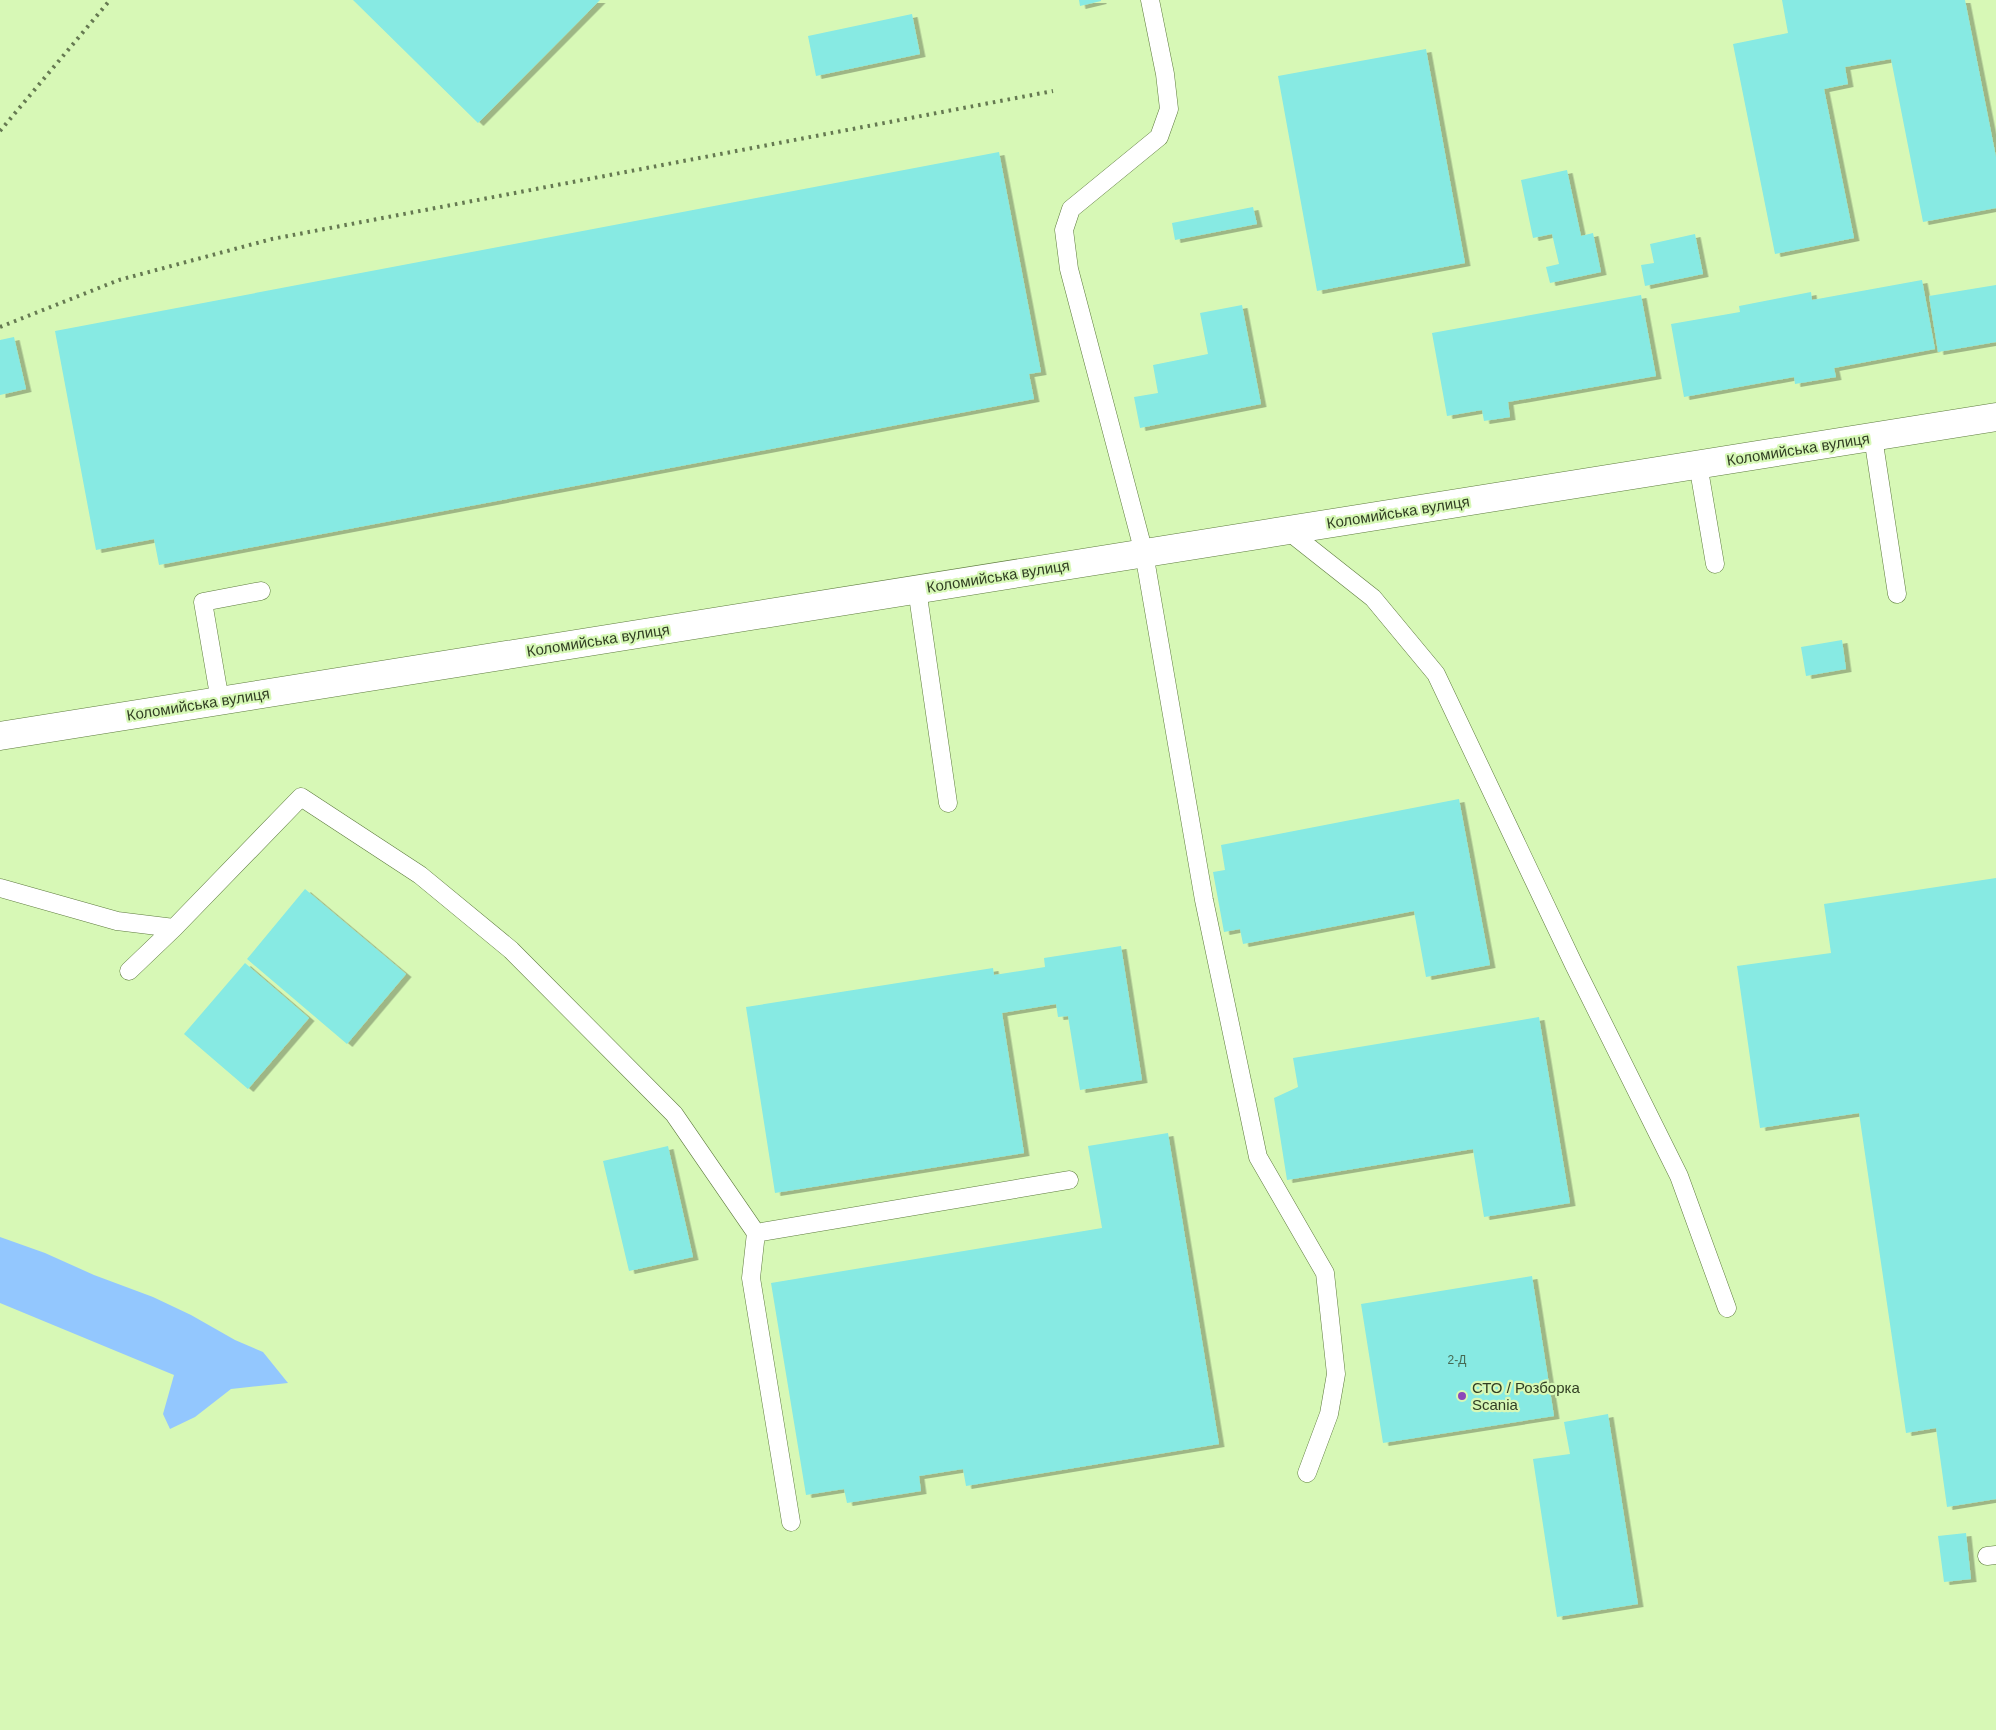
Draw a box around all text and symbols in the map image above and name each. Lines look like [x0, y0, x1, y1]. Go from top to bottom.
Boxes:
street label: Коломийська вулиця [1725, 429, 1871, 469]
street label: Коломийська вулиця [1325, 492, 1471, 532]
street label: Коломийська вулиця [925, 556, 1071, 596]
street label: Коломийська вулиця [525, 620, 671, 660]
street label: Коломийська вулиця [125, 684, 271, 724]
house number: 2-Д [1448, 1353, 1466, 1367]
place label: СТО / Розборка Scania [1472, 1379, 1580, 1413]
marker: СТО / Розборка Scania [1456, 1390, 1468, 1402]

